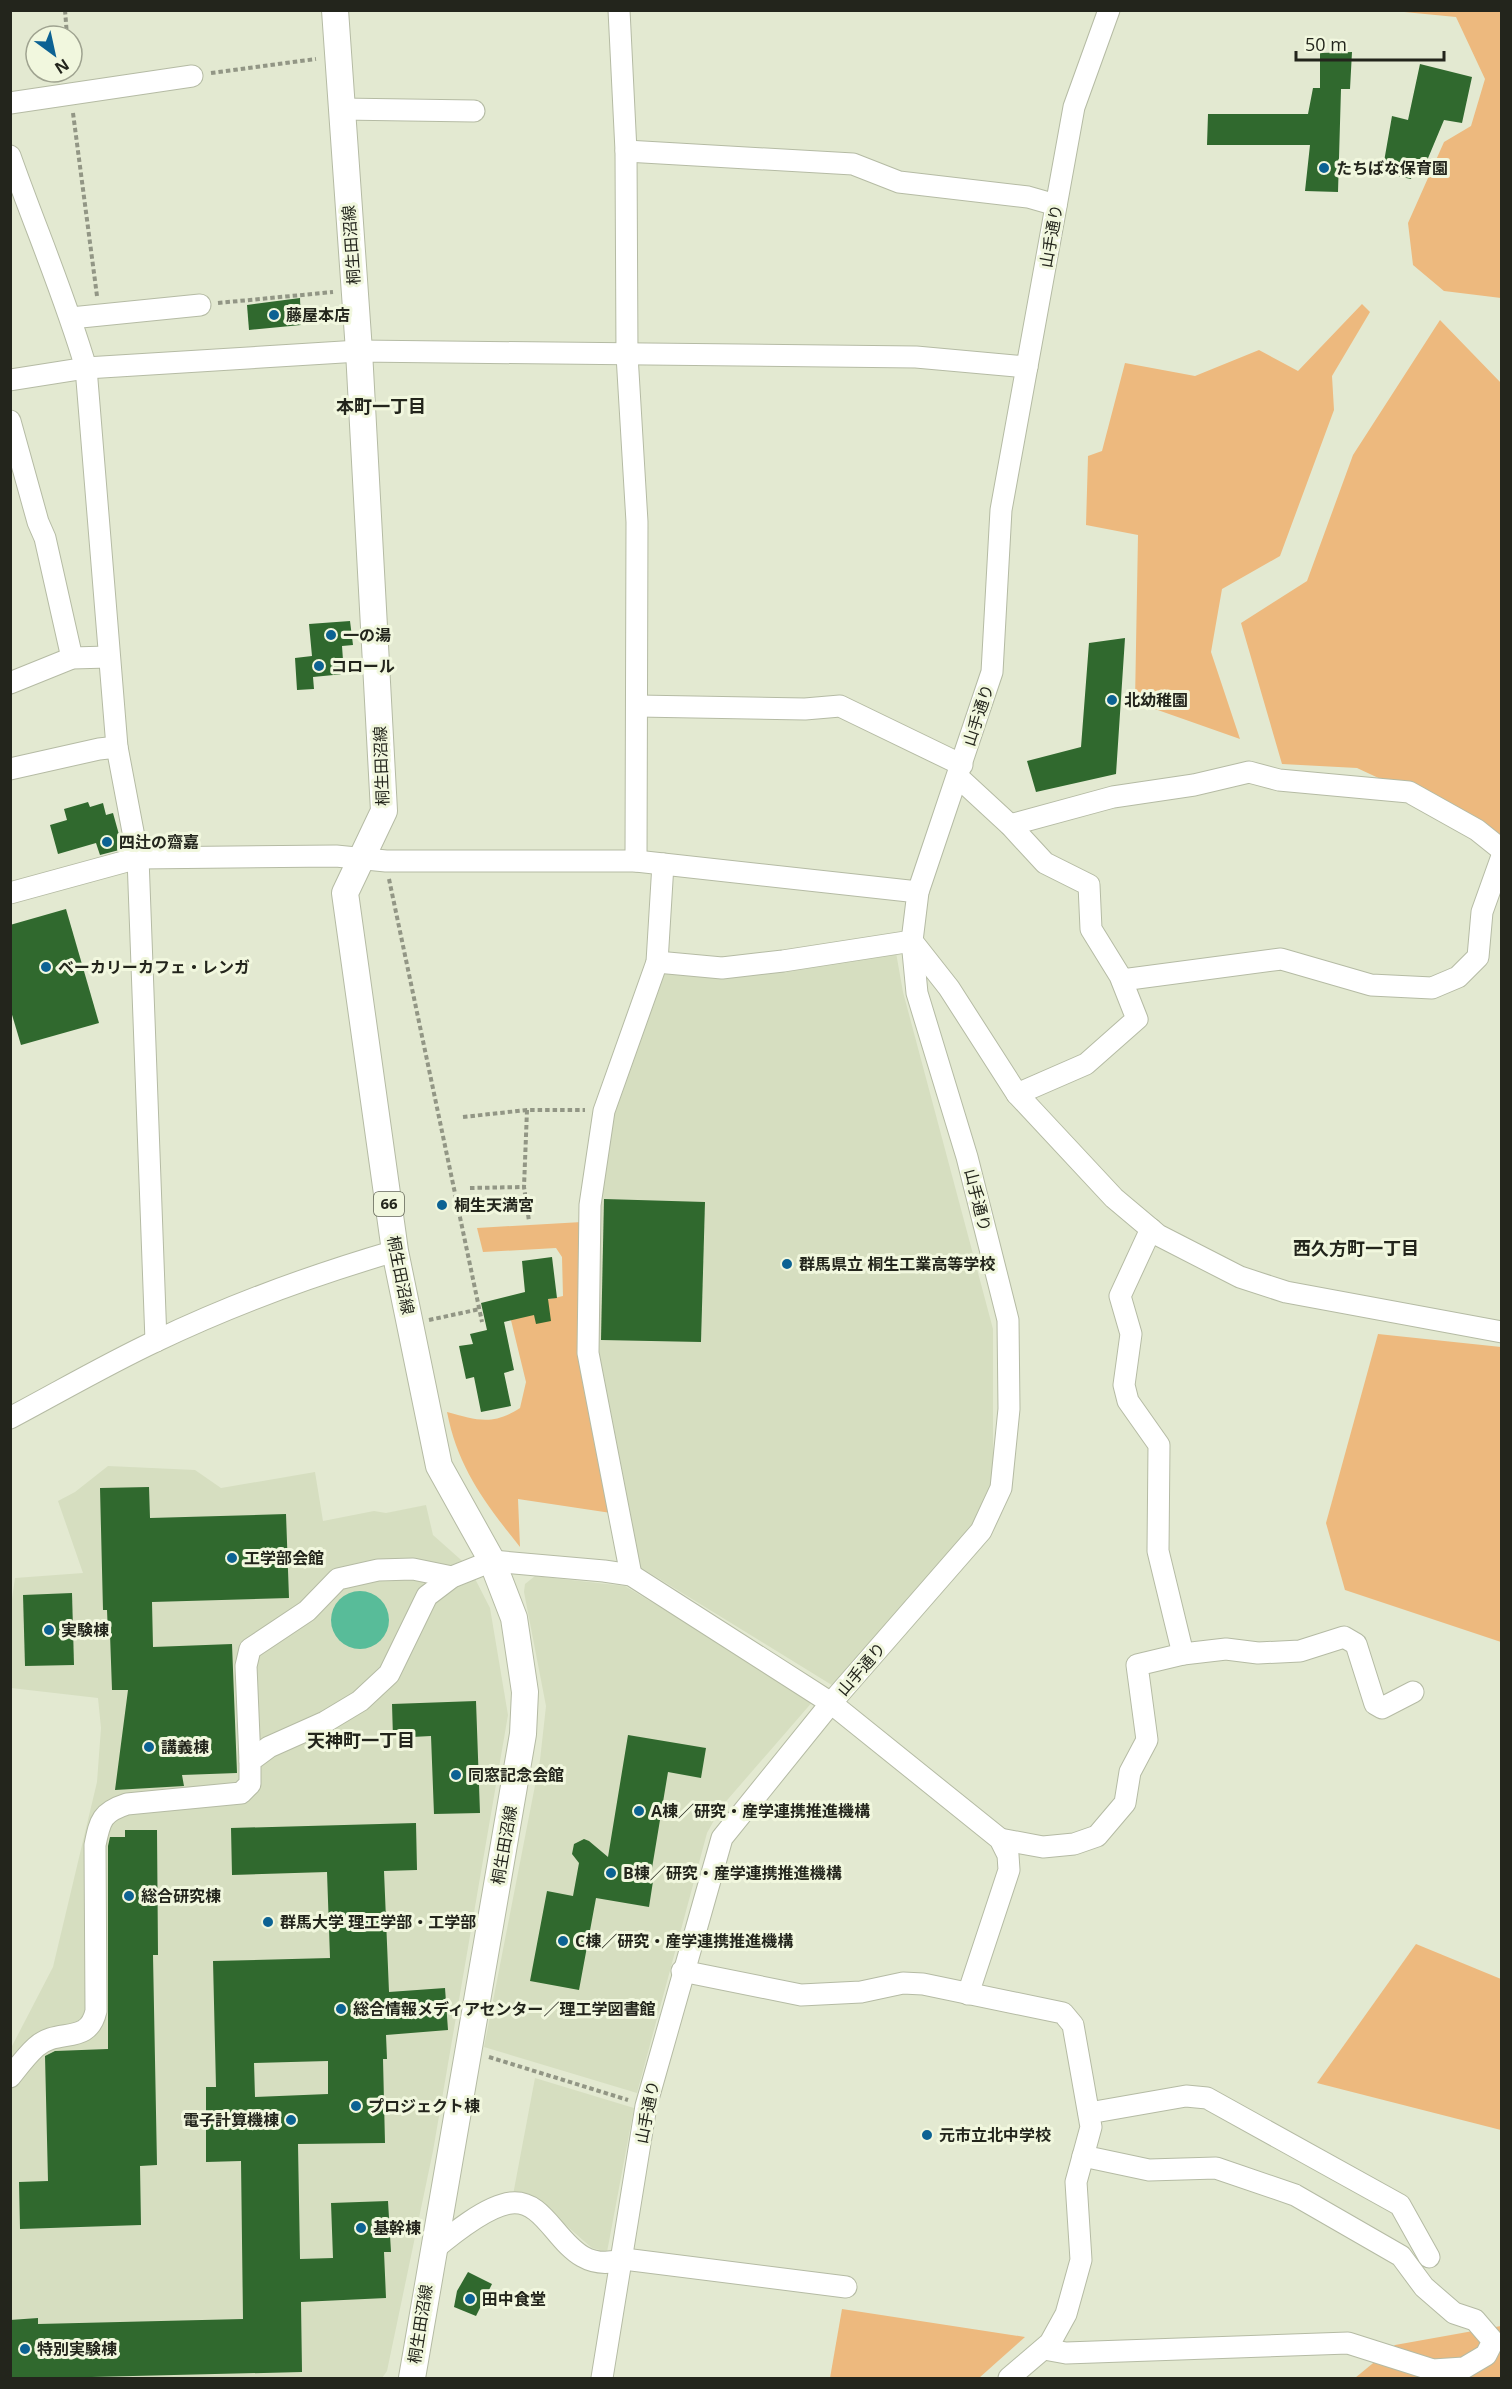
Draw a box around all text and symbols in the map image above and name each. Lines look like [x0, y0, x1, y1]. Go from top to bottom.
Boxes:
north arrow [24, 24, 84, 84]
scale bar [1296, 24, 1444, 62]
text: 50 m [1305, 32, 1347, 56]
text: N [51, 54, 74, 79]
place label: たちばな保育園 [1336, 157, 1448, 179]
marker: たちばな保育園 [1317, 161, 1331, 175]
street label: 山手通り [1035, 203, 1067, 269]
street label: 桐生田沼線 [337, 204, 365, 286]
place label: 藤屋本店 [286, 304, 350, 326]
marker: 藤屋本店 [267, 308, 281, 322]
district label: 本町一丁目 [336, 394, 426, 418]
place label: 一の湯 [343, 624, 391, 646]
marker: 一の湯 [324, 628, 338, 642]
place label: コロール [331, 655, 395, 677]
marker: コロール [312, 659, 326, 673]
street label: 山手通り [958, 681, 998, 749]
place label: 北幼稚園 [1124, 689, 1188, 711]
marker: 北幼稚園 [1105, 693, 1119, 707]
street label: 桐生田沼線 [369, 726, 393, 806]
place label: 四辻の齋嘉 [119, 831, 199, 853]
marker: 四辻の齋嘉 [100, 835, 114, 849]
place label: ベーカリーカフェ・レンガ [58, 956, 250, 978]
marker: ベーカリーカフェ・レンガ [39, 960, 53, 974]
street label: 山手通り [960, 1166, 996, 1234]
road number: 66 [374, 1192, 404, 1216]
place label: 桐生天満宮 [454, 1194, 534, 1216]
marker: 桐生天満宮 [435, 1198, 449, 1212]
street label: 桐生田沼線 [383, 1234, 419, 1316]
district label: 西久方町一丁目 [1293, 1236, 1419, 1260]
place label: 群馬県立 桐生工業高等学校 [799, 1253, 995, 1275]
marker: 群馬県立 桐生工業高等学校 [780, 1257, 794, 1271]
place label: 工学部会館 [244, 1547, 324, 1569]
marker: 工学部会館 [225, 1551, 239, 1565]
place label: 実験棟 [61, 1619, 109, 1641]
marker: 実験棟 [42, 1623, 56, 1637]
street label: 山手通り [832, 1638, 890, 1700]
district label: 天神町一丁目 [307, 1728, 415, 1752]
place label: 講義棟 [161, 1736, 209, 1758]
marker: 講義棟 [142, 1740, 156, 1754]
place label: 同窓記念会館 [468, 1764, 564, 1786]
marker: 同窓記念会館 [449, 1768, 463, 1782]
place label: A棟／研究・産学連携推進機構 [651, 1800, 870, 1822]
street label: 桐生田沼線 [486, 1804, 522, 1886]
marker: A棟／研究・産学連携推進機構 [632, 1804, 646, 1818]
place label: B棟／研究・産学連携推進機構 [623, 1862, 842, 1884]
marker: B棟／研究・産学連携推進機構 [604, 1866, 618, 1880]
place label: 総合研究棟 [141, 1885, 221, 1907]
marker: 総合研究棟 [122, 1889, 136, 1903]
place label: 群馬大学 理工学部・工学部 [280, 1911, 476, 1933]
marker: 群馬大学 理工学部・工学部 [261, 1915, 275, 1929]
place label: C棟／研究・産学連携推進機構 [575, 1930, 793, 1952]
marker: C棟／研究・産学連携推進機構 [556, 1934, 570, 1948]
place label: 総合情報メディアセンター／理工学図書館 [353, 1998, 656, 2020]
marker: 総合情報メディアセンター／理工学図書館 [334, 2002, 348, 2016]
street label: 山手通り [630, 2078, 664, 2146]
place label: プロジェクト棟 [368, 2095, 480, 2117]
marker: プロジェクト棟 [349, 2099, 363, 2113]
place label: 電子計算機棟 [183, 2109, 279, 2131]
marker: 電子計算機棟 [284, 2113, 298, 2127]
place label: 元市立北中学校 [939, 2124, 1051, 2146]
marker: 元市立北中学校 [920, 2128, 934, 2142]
place label: 基幹棟 [373, 2217, 421, 2239]
marker: 基幹棟 [354, 2221, 368, 2235]
street label: 桐生田沼線 [403, 2283, 437, 2365]
place label: 田中食堂 [482, 2288, 546, 2310]
marker: 田中食堂 [463, 2292, 477, 2306]
place label: 特別実験棟 [37, 2338, 117, 2360]
marker: 特別実験棟 [18, 2342, 32, 2356]

